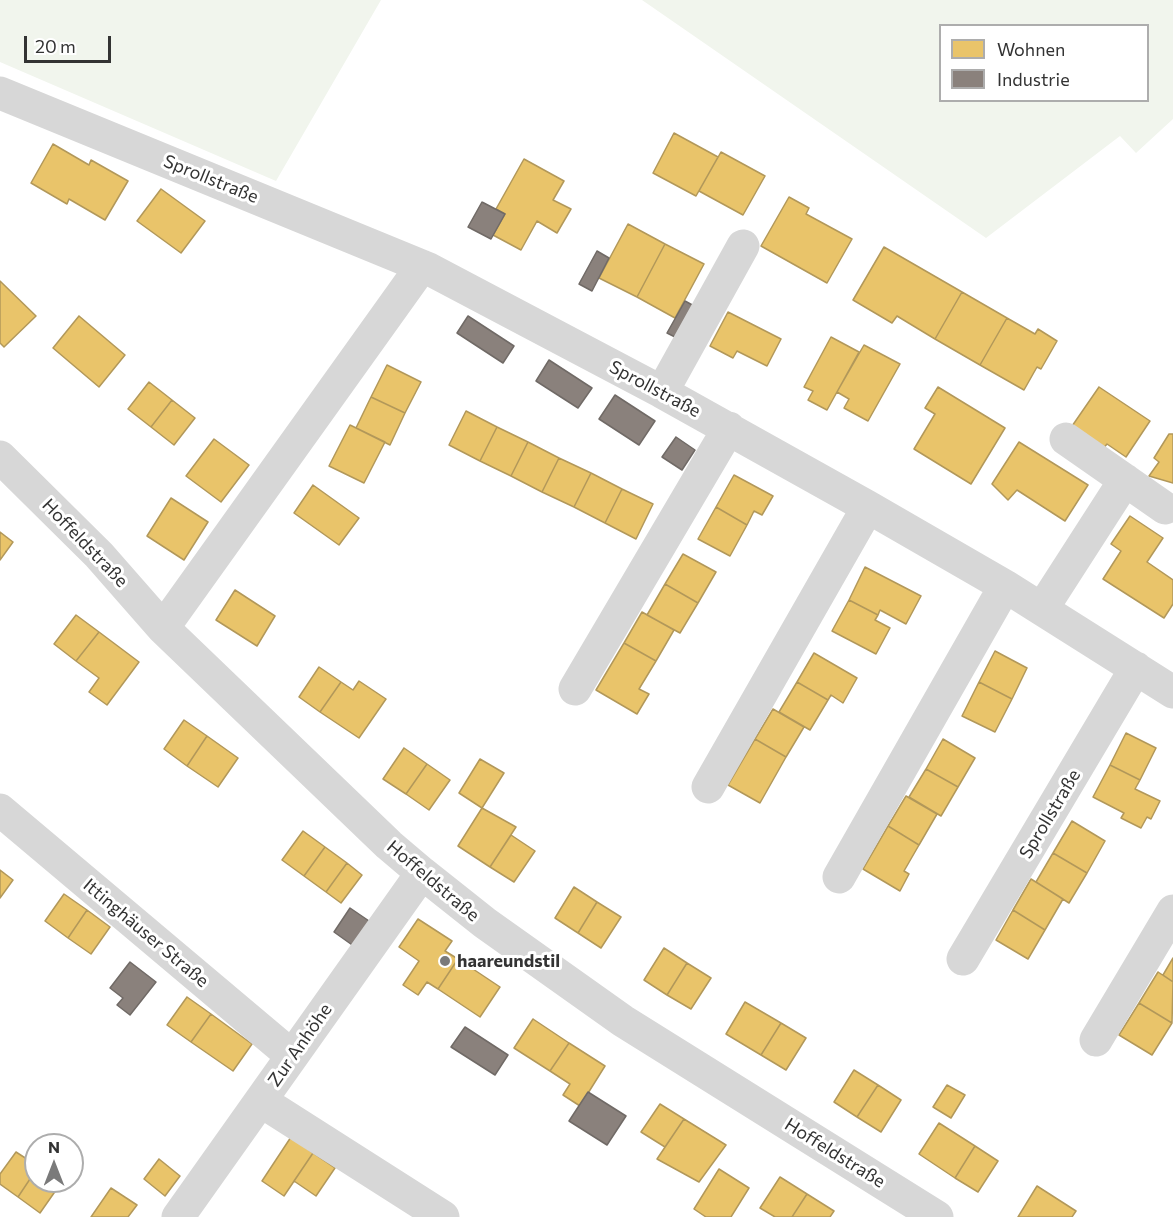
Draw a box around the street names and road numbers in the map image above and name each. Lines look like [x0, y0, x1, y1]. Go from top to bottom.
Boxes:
street label: Sprollstraße [160, 150, 262, 208]
street label: Sprollstraße [606, 356, 704, 422]
street label: Hoffeldstraße [38, 494, 132, 592]
street label: Sprollstraße [1015, 765, 1085, 863]
street label: Hoffeldstraße [382, 836, 484, 926]
street label: Ittinghäuser Straße [79, 874, 213, 992]
street label: Zur Anhöhe [264, 999, 336, 1091]
street label: Hoffeldstraße [781, 1114, 889, 1192]

